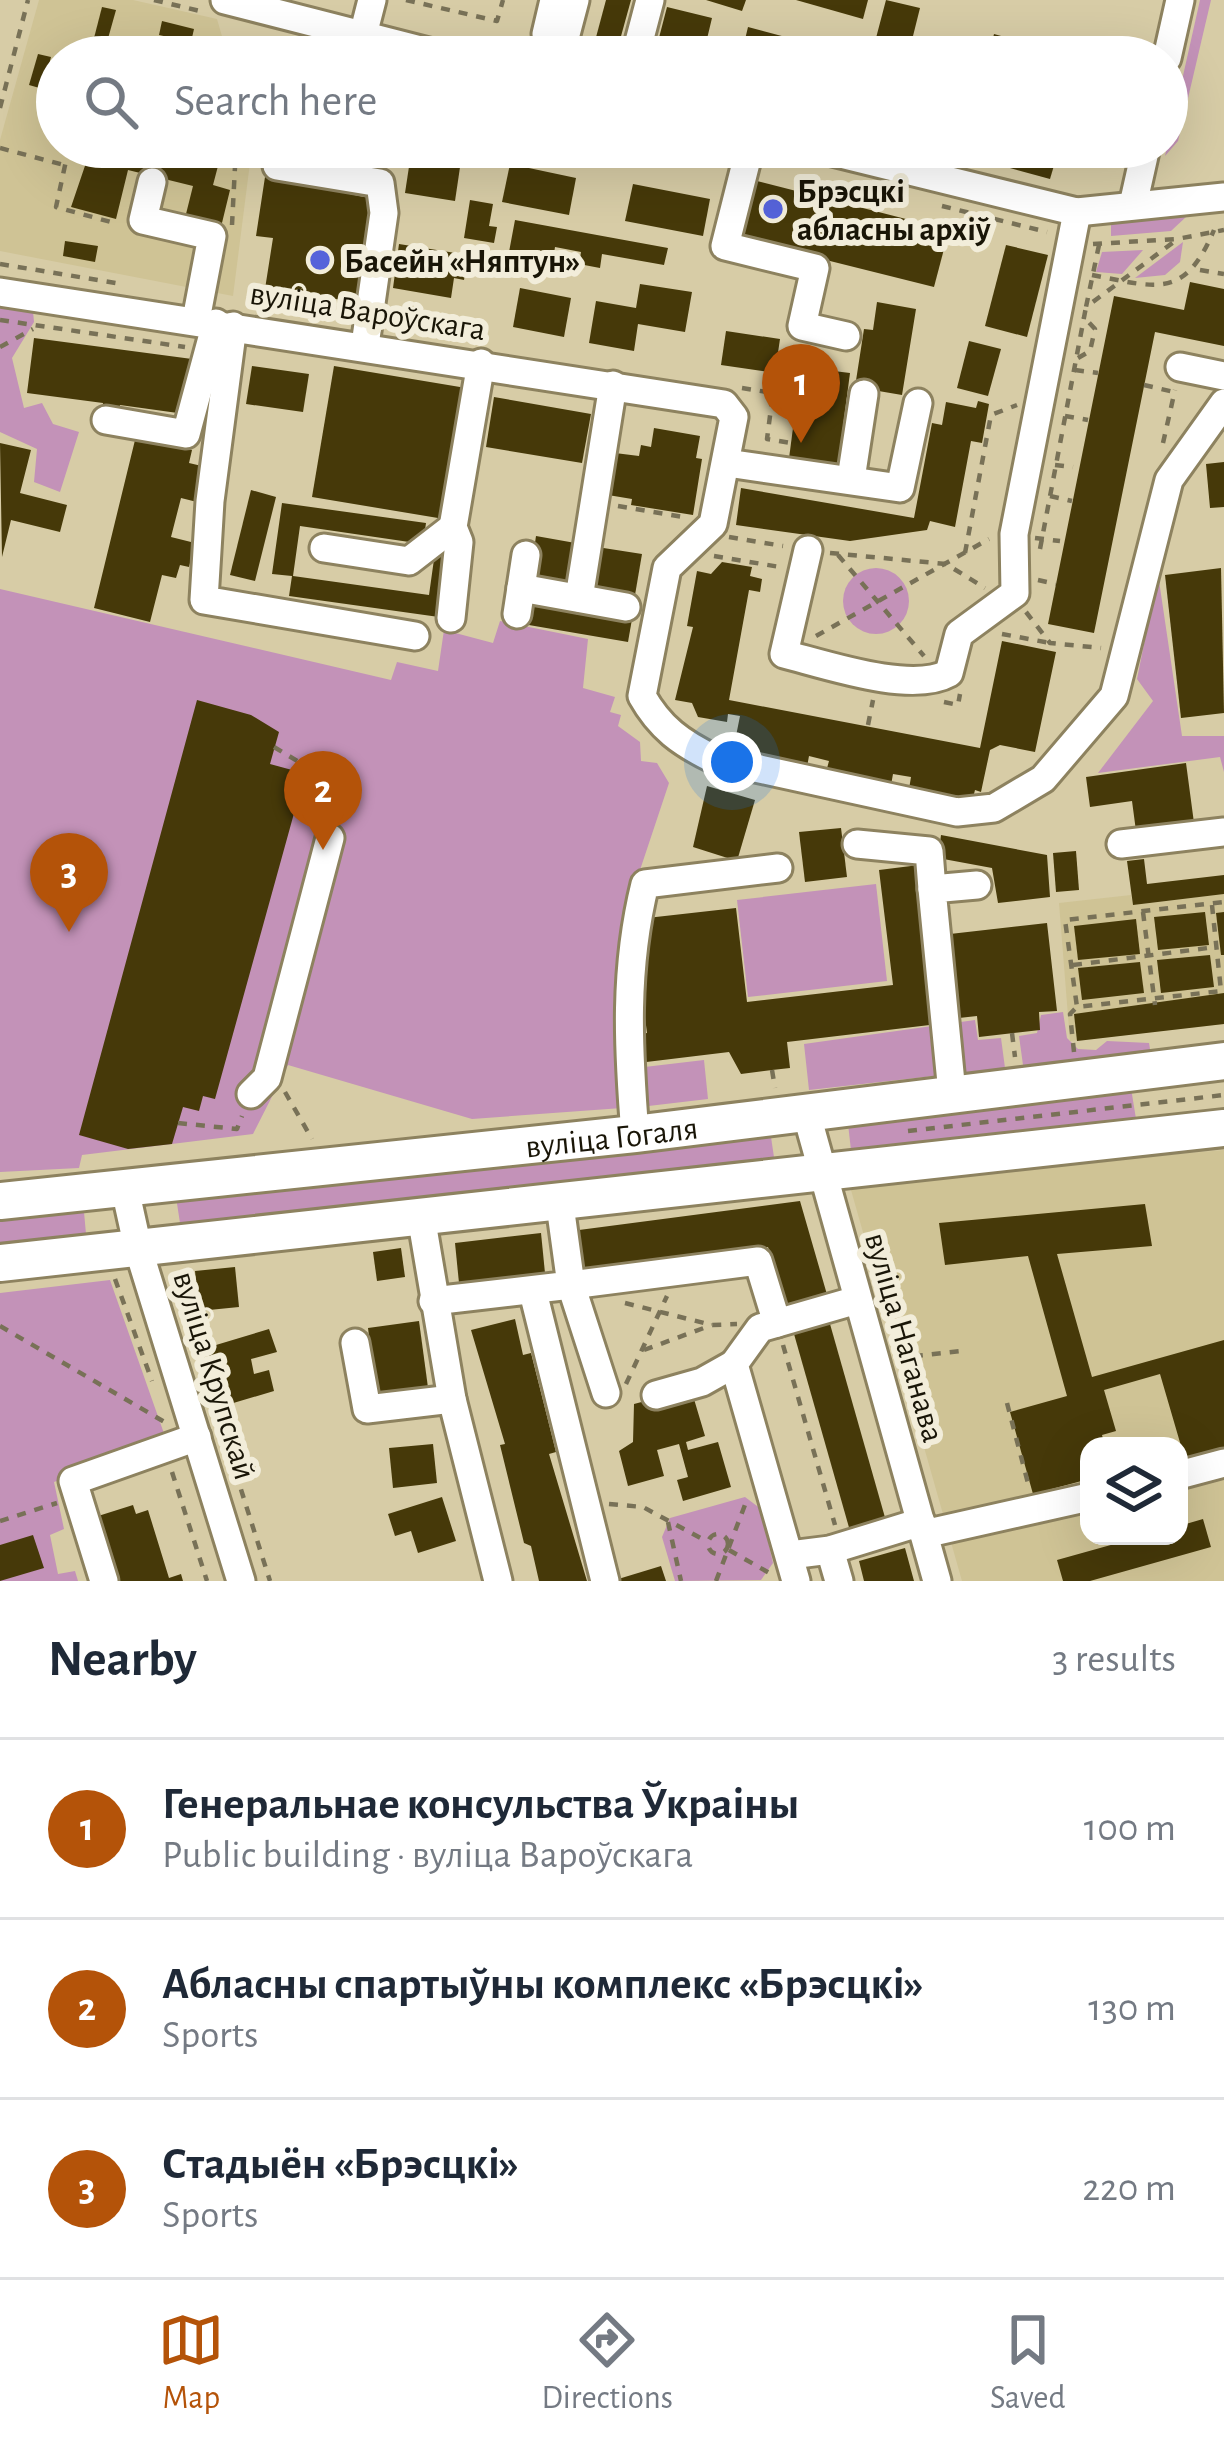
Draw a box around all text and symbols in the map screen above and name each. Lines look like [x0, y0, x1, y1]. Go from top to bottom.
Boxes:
search box [36, 36, 1188, 168]
icon: search [78, 69, 144, 135]
text: Search here [174, 79, 377, 124]
place label: Брэсцкі абласны архіў [797, 176, 991, 247]
marker: Брэсцкі абласны архіў [760, 196, 786, 222]
place label: Басейн «Няптун» [344, 246, 580, 279]
marker: Басейн «Няптун» [307, 247, 333, 273]
street label: вуліца Вароўскага [247, 278, 488, 347]
pin: 1 [762, 344, 840, 443]
your location [702, 732, 762, 792]
pin: 2 [284, 751, 362, 850]
pin: 3 [30, 833, 108, 932]
street label: вуліца Гогаля [524, 1112, 700, 1164]
street label: вуліца Наганава [858, 1229, 949, 1446]
street label: вуліца Крупскай [166, 1268, 261, 1484]
map controls [1080, 1437, 1188, 1545]
button: layers [1080, 1437, 1188, 1545]
text: Nearby [48, 1634, 197, 1685]
text: 3 results [1052, 1640, 1176, 1679]
text: Генеральнае консульства Ўкраіны [162, 1782, 799, 1827]
text: 1 [80, 1809, 94, 1848]
text: 100 m [1084, 1809, 1176, 1848]
text: Public building · вуліца Вароўскага [162, 1836, 693, 1875]
text: Абласны спартыўны комплекс «Брэсцкі» [162, 1962, 924, 2007]
text: 2 [78, 1989, 96, 2028]
text: 130 m [1088, 1989, 1176, 2028]
text: Sports [162, 2016, 259, 2055]
text: Стадыён «Брэсцкі» [162, 2142, 519, 2187]
text: 3 [79, 2169, 95, 2208]
text: 220 m [1082, 2169, 1176, 2208]
text: Sports [162, 2196, 259, 2235]
tab: Map [158, 2307, 224, 2419]
tab: Directions [541, 2307, 673, 2419]
tab: Saved [990, 2307, 1065, 2419]

